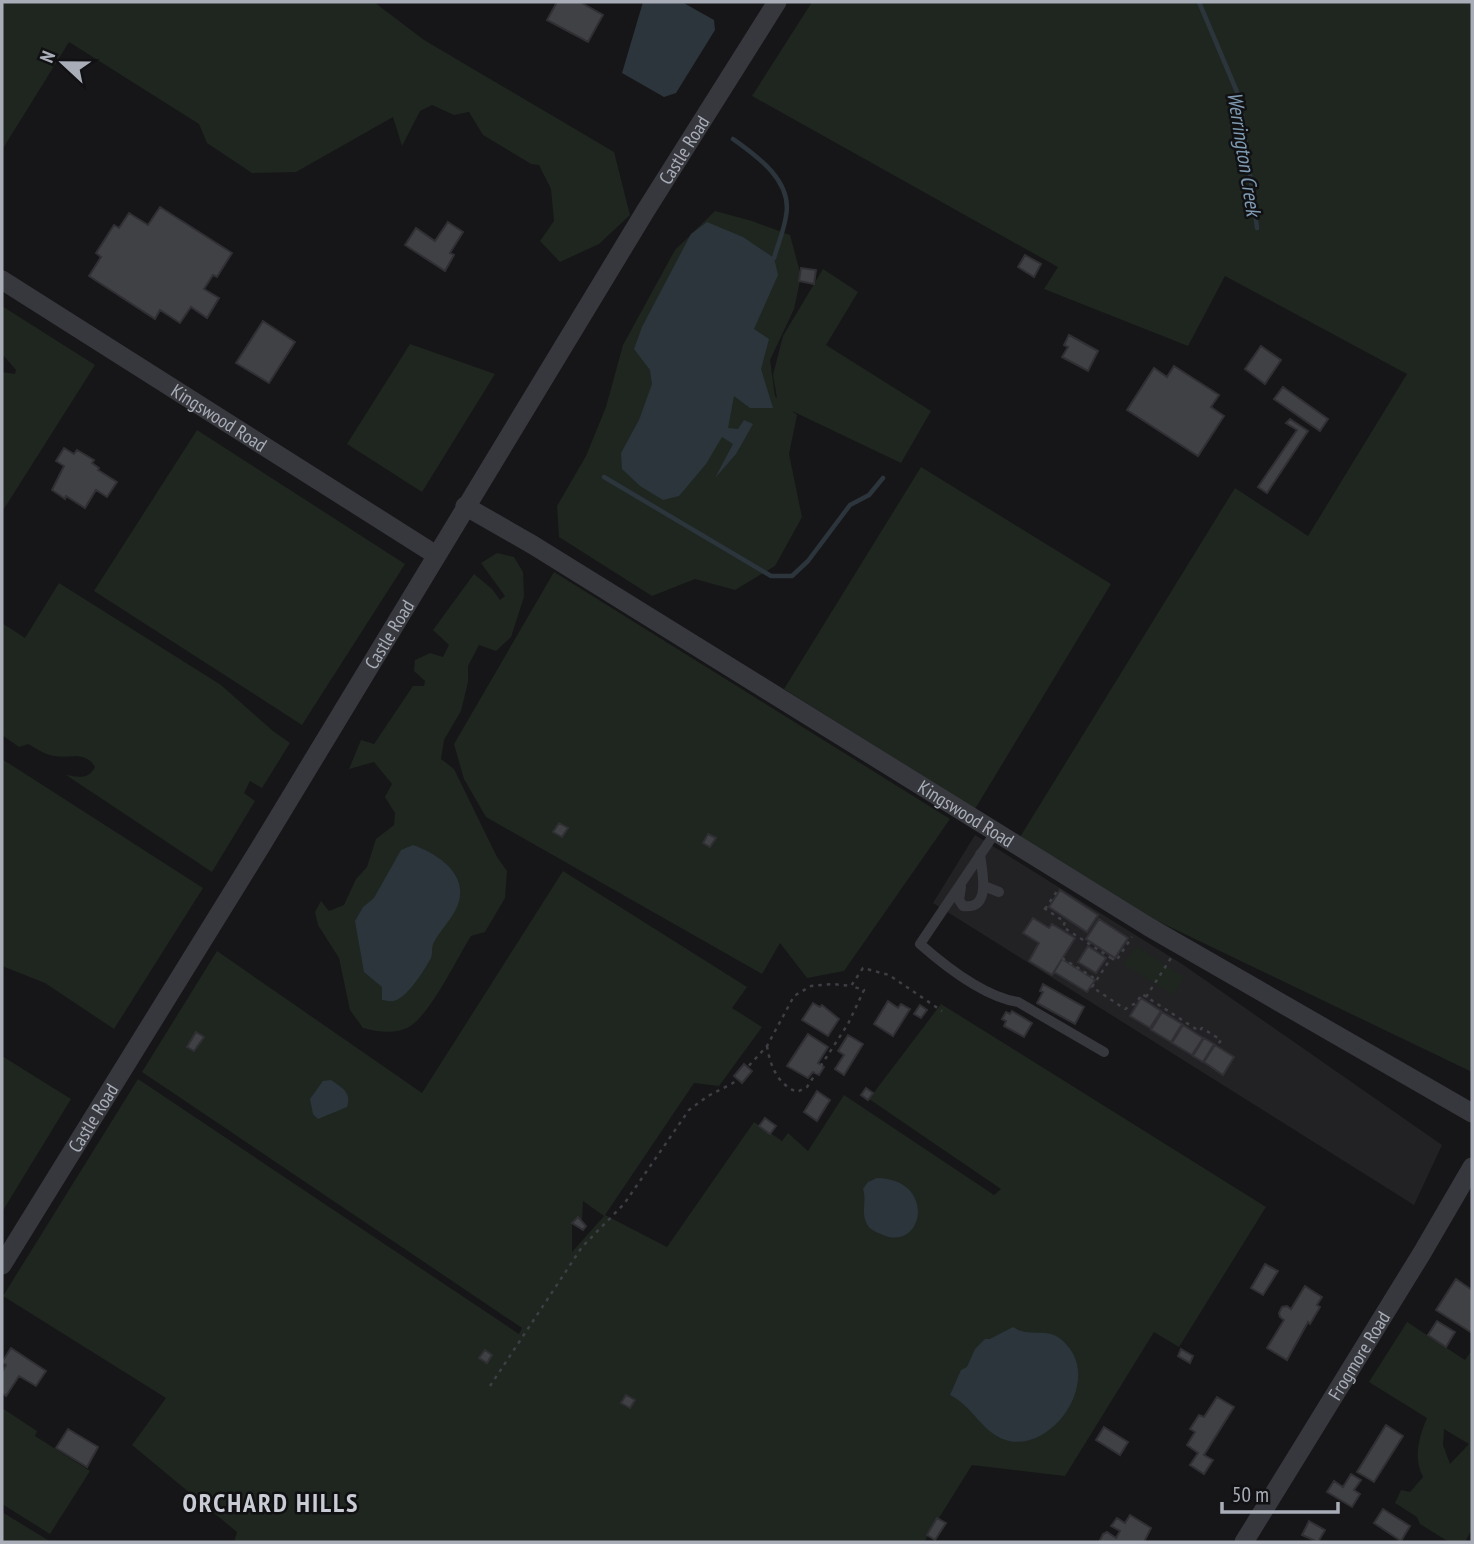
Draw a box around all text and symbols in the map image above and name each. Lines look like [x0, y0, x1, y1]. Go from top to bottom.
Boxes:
north arrow [28, 28, 98, 98]
text: N [34, 47, 60, 66]
water label: Werrington Creek [1221, 90, 1268, 221]
street label: Castle Road [653, 111, 714, 189]
street label: Kingswood Road [167, 378, 271, 457]
street label: Castle Road [359, 595, 419, 673]
street label: Kingswood Road [914, 775, 1019, 852]
street label: Castle Road [63, 1079, 123, 1157]
street label: Frogmore Road [1322, 1307, 1395, 1404]
scale bar [1222, 1470, 1338, 1514]
text: 50 m [1232, 1481, 1269, 1508]
district label: ORCHARD HILLS [182, 1486, 360, 1519]

